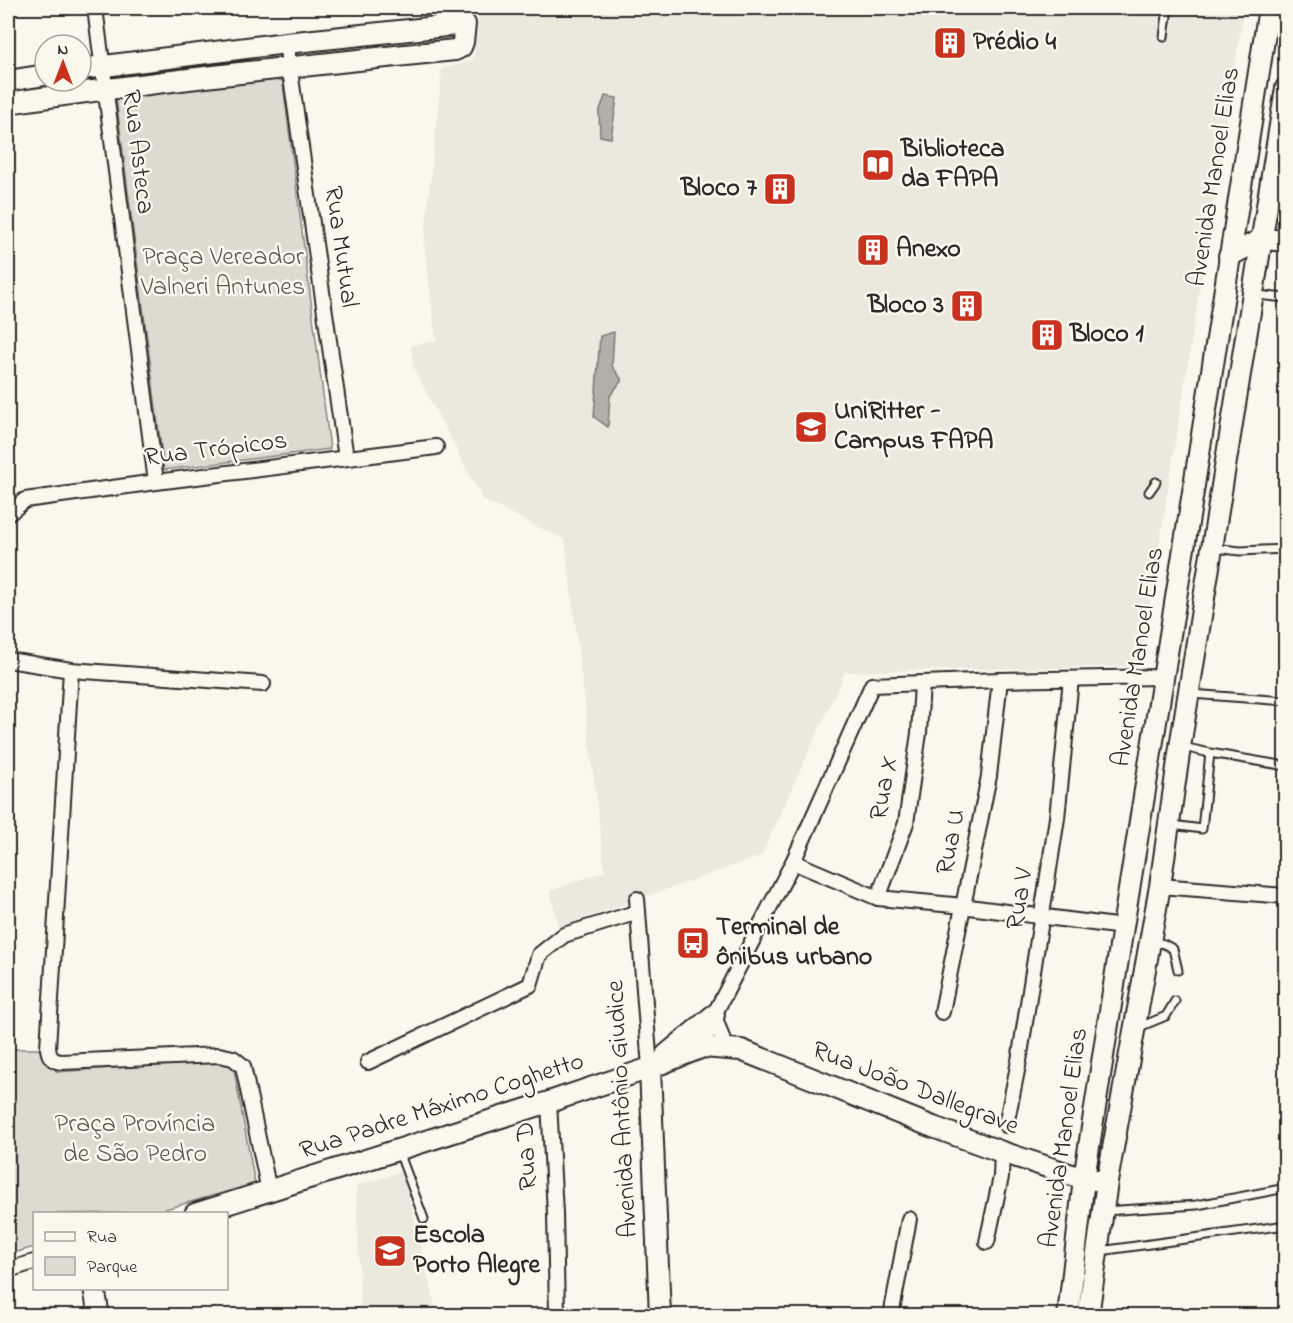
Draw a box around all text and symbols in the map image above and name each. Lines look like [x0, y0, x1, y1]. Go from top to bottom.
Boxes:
place label: Prédio 4 [973, 24, 1057, 62]
building icon: Prédio 4 [932, 25, 968, 61]
north arrow [33, 33, 93, 93]
text: N [58, 38, 69, 62]
street label: Avenida Manoel Elias [1179, 64, 1251, 290]
street label: Rua Asteca [111, 88, 163, 216]
place label: Biblioteca da FAPA [900, 131, 1005, 199]
library icon: Biblioteca da FAPA [860, 147, 896, 183]
place label: Bloco 7 [680, 170, 757, 208]
building icon: Bloco 7 [762, 171, 798, 207]
street label: Rua Mutual [313, 184, 367, 310]
place label: Anexo [896, 231, 961, 269]
building icon: Anexo [855, 232, 891, 268]
park label: Praça Vereador Valneri Antunes [140, 239, 305, 307]
place label: Bloco 3 [867, 287, 944, 325]
building icon: Bloco 3 [949, 288, 985, 324]
place label: Bloco 1 [1069, 316, 1144, 354]
building icon: Bloco 1 [1029, 317, 1065, 353]
place label: UniRitter - Campus FAPA [834, 393, 994, 461]
school or university icon: UniRitter - Campus FAPA [793, 409, 829, 445]
street label: Rua Trópicos [143, 422, 289, 478]
street label: Avenida Manoel Elias [1103, 544, 1175, 770]
street label: Rua X [861, 753, 909, 823]
street label: Rua U [927, 806, 977, 878]
street label: Rua V [997, 865, 1045, 933]
place label: Terminal de ônibus urbano [716, 909, 872, 977]
bus stop icon: Terminal de ônibus urbano [675, 925, 711, 961]
street label: Avenida Antônio Giudice [597, 979, 649, 1239]
street label: Avenida Manoel Elias [1031, 1025, 1099, 1251]
street label: Rua João Dallegrave [806, 1032, 1024, 1146]
street label: Rua Padre Máximo Coghetto [295, 1043, 589, 1171]
park label: Praça Província de São Pedro [55, 1106, 215, 1174]
street label: Rua D [507, 1121, 549, 1191]
legend [33, 1212, 228, 1290]
place label: Escola Porto Alegre [413, 1217, 542, 1286]
text: Rua [87, 1225, 117, 1251]
school or university icon: Escola Porto Alegre [372, 1233, 408, 1269]
text: Parque [87, 1255, 138, 1281]

